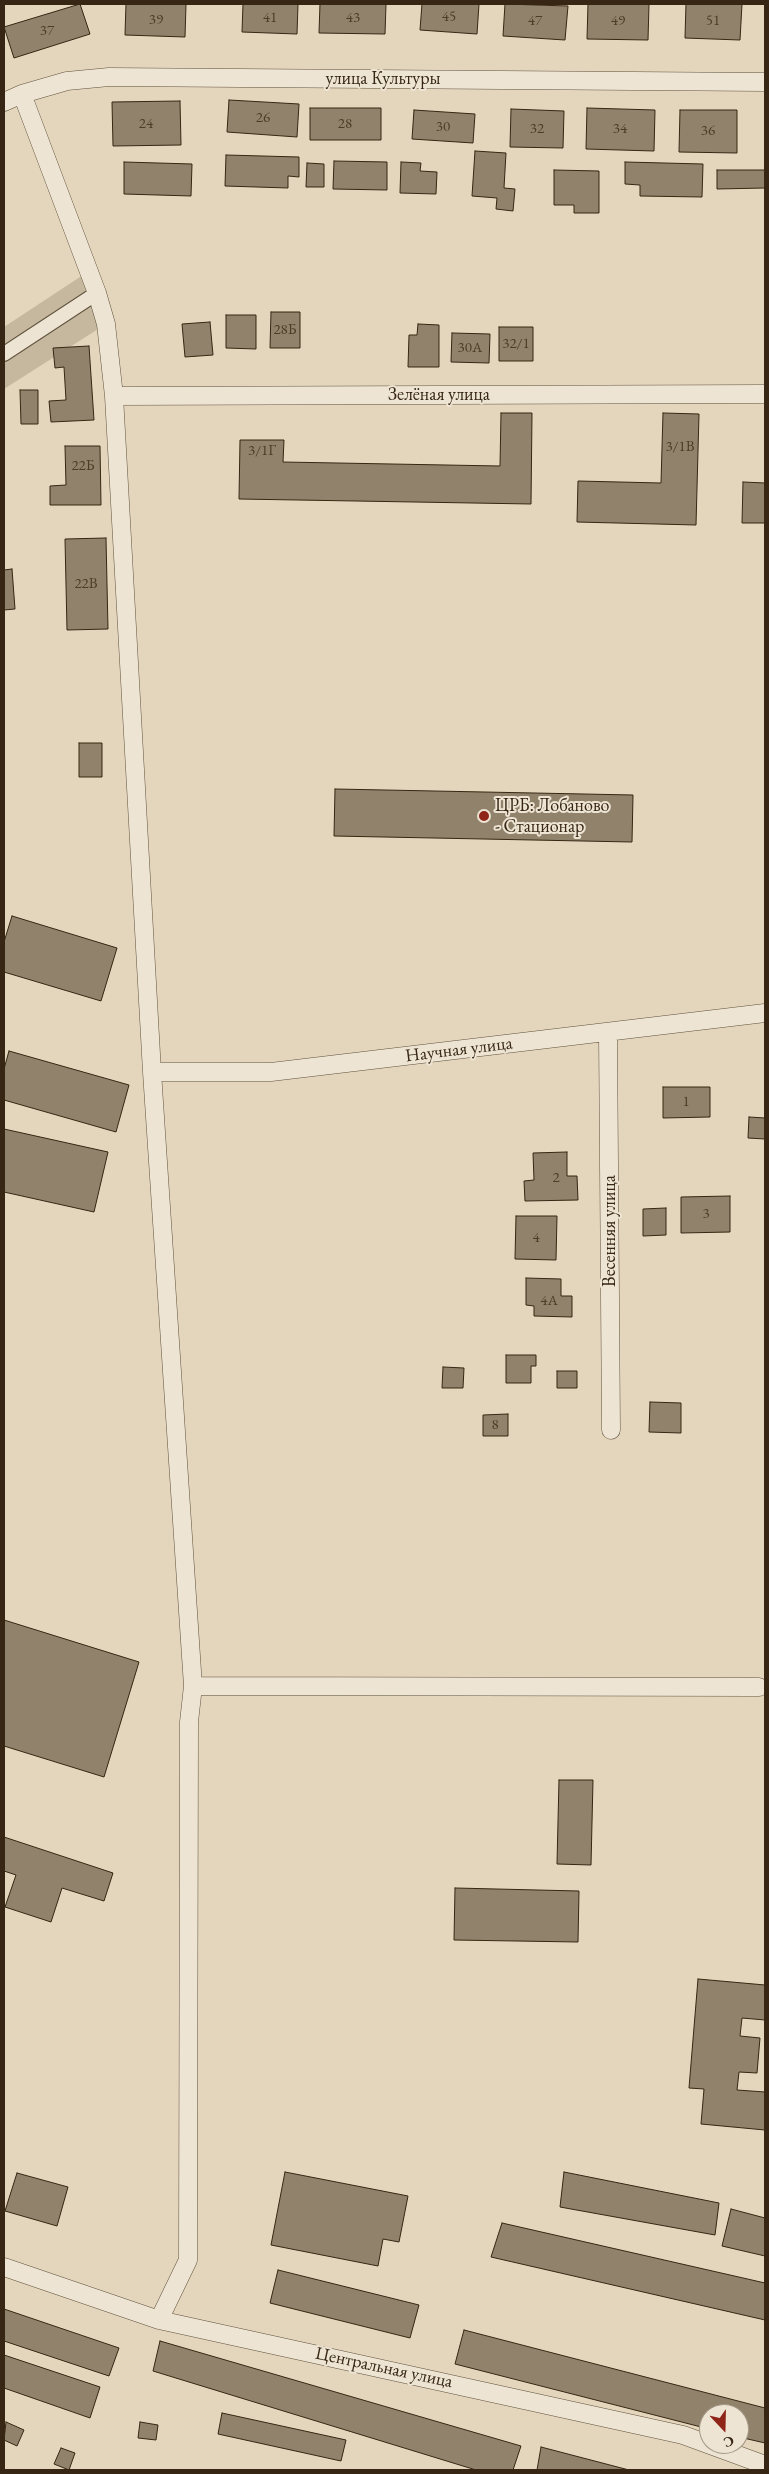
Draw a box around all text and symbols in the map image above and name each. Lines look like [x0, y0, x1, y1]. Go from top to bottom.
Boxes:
house number: 45 [442, 8, 456, 26]
house number: 41 [263, 9, 277, 27]
house number: 43 [346, 9, 360, 27]
house number: 39 [149, 11, 163, 29]
house number: 47 [528, 12, 542, 30]
house number: 49 [611, 12, 625, 30]
house number: 51 [706, 12, 720, 30]
house number: 37 [40, 22, 54, 40]
street label: улица Культуры [326, 68, 440, 90]
house number: 26 [256, 109, 270, 127]
house number: 24 [139, 115, 153, 133]
house number: 28 [338, 115, 352, 133]
house number: 30 [436, 118, 450, 136]
house number: 32 [530, 120, 544, 138]
house number: 34 [613, 120, 627, 138]
house number: 36 [701, 122, 715, 140]
house number: 28Б [273, 321, 297, 339]
house number: 32/1 [502, 335, 530, 353]
house number: 30А [458, 339, 482, 357]
street label: Зелёная улица [388, 384, 490, 406]
house number: 3/1В [665, 438, 695, 456]
house number: 3/1Г [248, 442, 276, 460]
house number: 22Б [71, 457, 95, 475]
house number: 22В [74, 575, 98, 593]
place label: ЦРБ: Лобаново - Стационар [495, 795, 609, 838]
marker: ЦРБ: Лобаново - Стационар [477, 809, 491, 823]
street label: Научная улица [404, 1033, 514, 1067]
house number: 1 [682, 1093, 690, 1111]
house number: 2 [552, 1169, 560, 1187]
street label: Весенняя улица [599, 1175, 621, 1287]
house number: 3 [702, 1205, 710, 1223]
house number: 4 [532, 1229, 540, 1247]
house number: 4А [540, 1292, 558, 1310]
house number: 8 [491, 1416, 499, 1434]
street label: Центральная улица [313, 2343, 455, 2393]
north arrow [699, 2404, 749, 2454]
text: С [721, 2432, 737, 2452]

